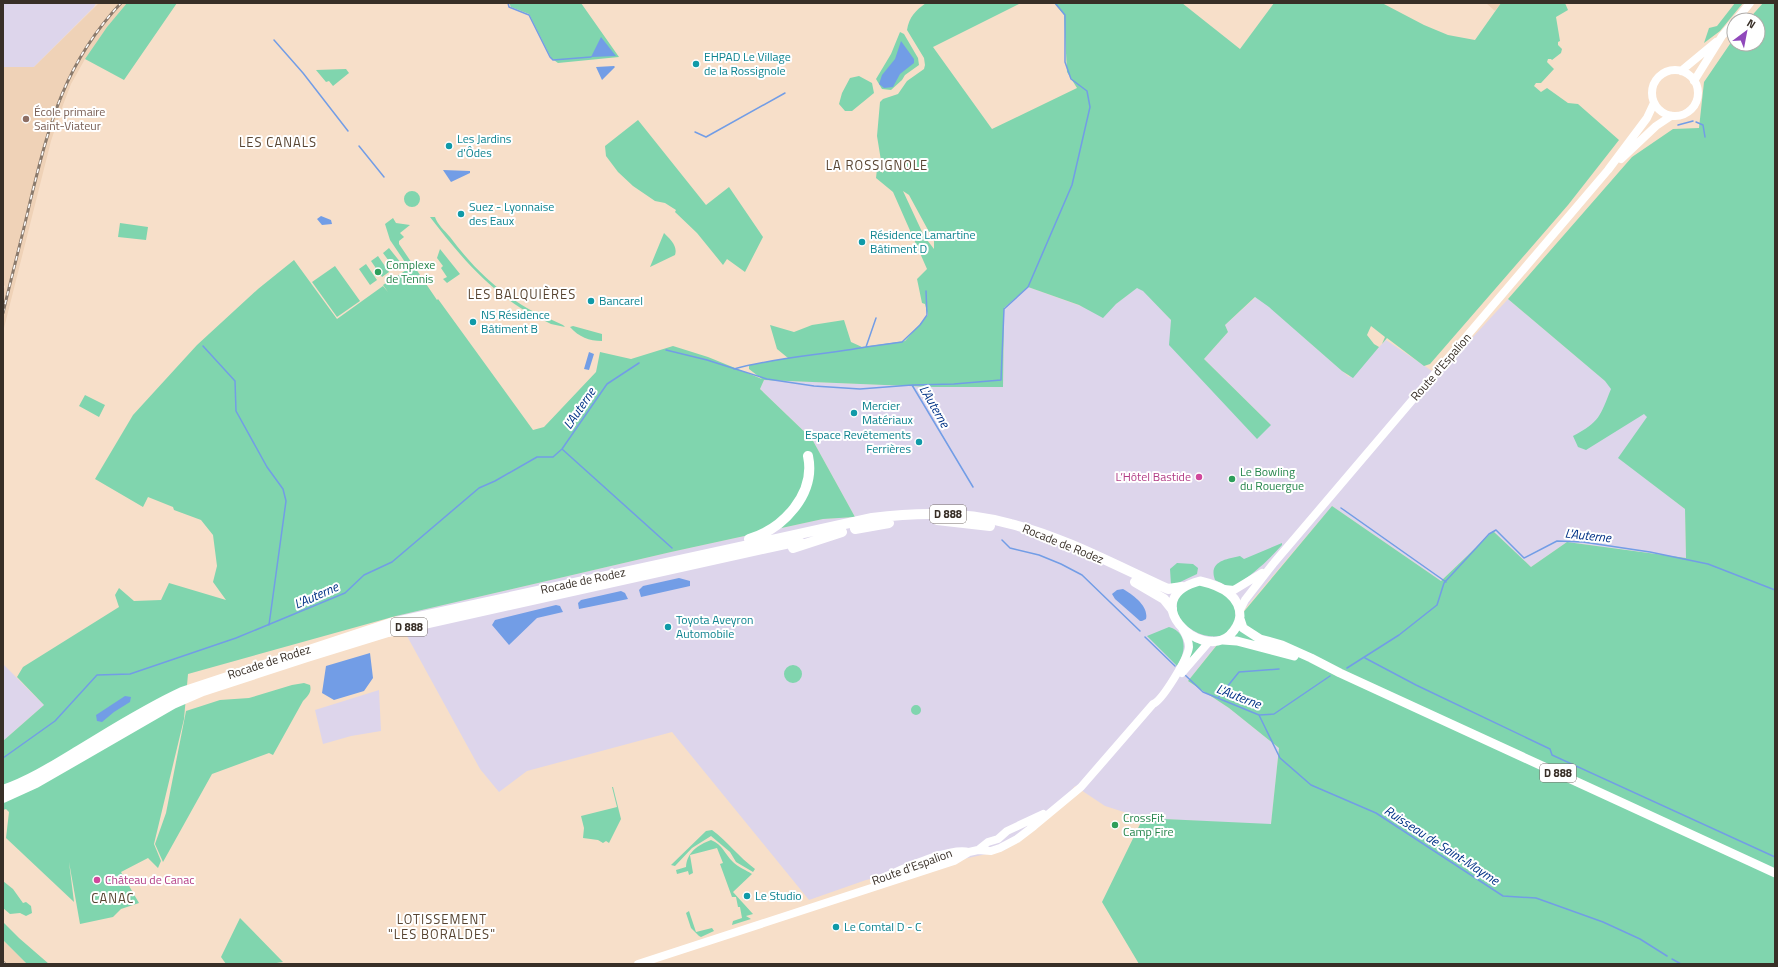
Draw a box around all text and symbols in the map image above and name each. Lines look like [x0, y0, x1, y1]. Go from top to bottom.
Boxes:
north arrow [1726, 12, 1766, 52]
text: N [1744, 15, 1759, 32]
place label: EHPAD Le Village de la Rossignole [704, 47, 791, 80]
marker: EHPAD Le Village de la Rossignole [691, 59, 701, 69]
place label: École primaire Saint-Viateur [34, 102, 105, 135]
marker: École primaire Saint-Viateur [21, 114, 31, 124]
place label: Les Jardins d'Ôdes [457, 129, 512, 162]
district label: LES CANALS [239, 132, 317, 152]
marker: Les Jardins d'Ôdes [444, 141, 454, 151]
district label: LA ROSSIGNOLE [826, 155, 928, 175]
place label: Suez - Lyonnaise des Eaux [469, 197, 554, 230]
marker: Suez - Lyonnaise des Eaux [456, 209, 466, 219]
place label: Résidence Lamartine Bâtiment D [870, 225, 976, 258]
marker: Résidence Lamartine Bâtiment D [857, 237, 867, 247]
place label: Complexe de Tennis [386, 255, 435, 288]
marker: Complexe de Tennis [373, 267, 383, 277]
district label: LES BALQUIÈRES [468, 284, 576, 304]
place label: Bancarel [599, 291, 643, 310]
marker: Bancarel [586, 296, 596, 306]
place label: NS Résidence Bâtiment B [481, 305, 550, 338]
marker: NS Résidence Bâtiment B [468, 317, 478, 327]
street label: Route d'Espalion [1406, 329, 1476, 405]
water label: L'Auterne [915, 381, 956, 432]
water label: L'Auterne [558, 382, 601, 433]
place label: Mercier Matériaux [862, 396, 914, 429]
marker: Mercier Matériaux [849, 408, 859, 418]
place label: Espace Revêtements Ferrières [805, 425, 911, 458]
marker: Espace Revêtements Ferrières [914, 437, 924, 447]
place label: Le Bowling du Rouergue [1240, 462, 1304, 495]
place label: L’Hôtel Bastide [1115, 467, 1191, 486]
marker: L’Hôtel Bastide [1194, 472, 1204, 482]
marker: Le Bowling du Rouergue [1227, 474, 1237, 484]
road number: D 888 [930, 505, 966, 523]
street label: Rocade de Rodez [1020, 519, 1107, 569]
water label: L'Auterne [1564, 523, 1613, 547]
street label: Rocade de Rodez [539, 562, 627, 599]
water label: L'Auterne [291, 576, 342, 614]
place label: Toyota Aveyron Automobile [676, 610, 753, 643]
road number: D 888 [391, 618, 427, 636]
marker: Toyota Aveyron Automobile [663, 622, 673, 632]
street label: Rocade de Rodez [225, 639, 313, 684]
water label: L'Auterne [1214, 678, 1265, 714]
road number: D 888 [1540, 764, 1576, 782]
water label: Ruisseau de Saint-Mayme [1381, 800, 1504, 890]
place label: CrossFit Camp Fire [1123, 808, 1174, 841]
marker: CrossFit Camp Fire [1110, 820, 1120, 830]
street label: Route d'Espalion [869, 843, 955, 890]
place label: Château de Canac [105, 870, 195, 889]
marker: Château de Canac [92, 875, 102, 885]
place label: Le Studio [755, 886, 802, 905]
district label: CANAC [91, 888, 135, 908]
marker: Le Studio [742, 891, 752, 901]
district label: LOTISSEMENT "LES BORALDES" [388, 909, 496, 944]
place label: Le Comtal D - C [844, 917, 922, 936]
marker: Le Comtal D - C [831, 922, 841, 932]

